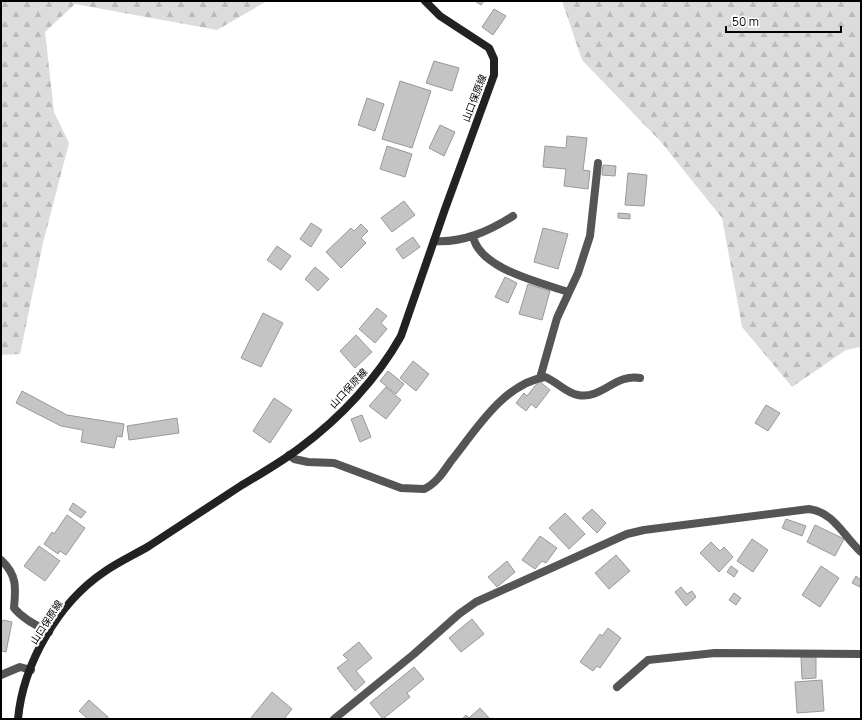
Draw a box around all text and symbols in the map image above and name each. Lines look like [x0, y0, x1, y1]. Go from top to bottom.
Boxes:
scale bar [726, 8, 841, 34]
text: 50 m [732, 13, 759, 30]
street label: 山口保原線 [459, 72, 489, 124]
street label: 山口保原線 [326, 365, 370, 411]
street label: 山口保原線 [27, 597, 65, 647]

